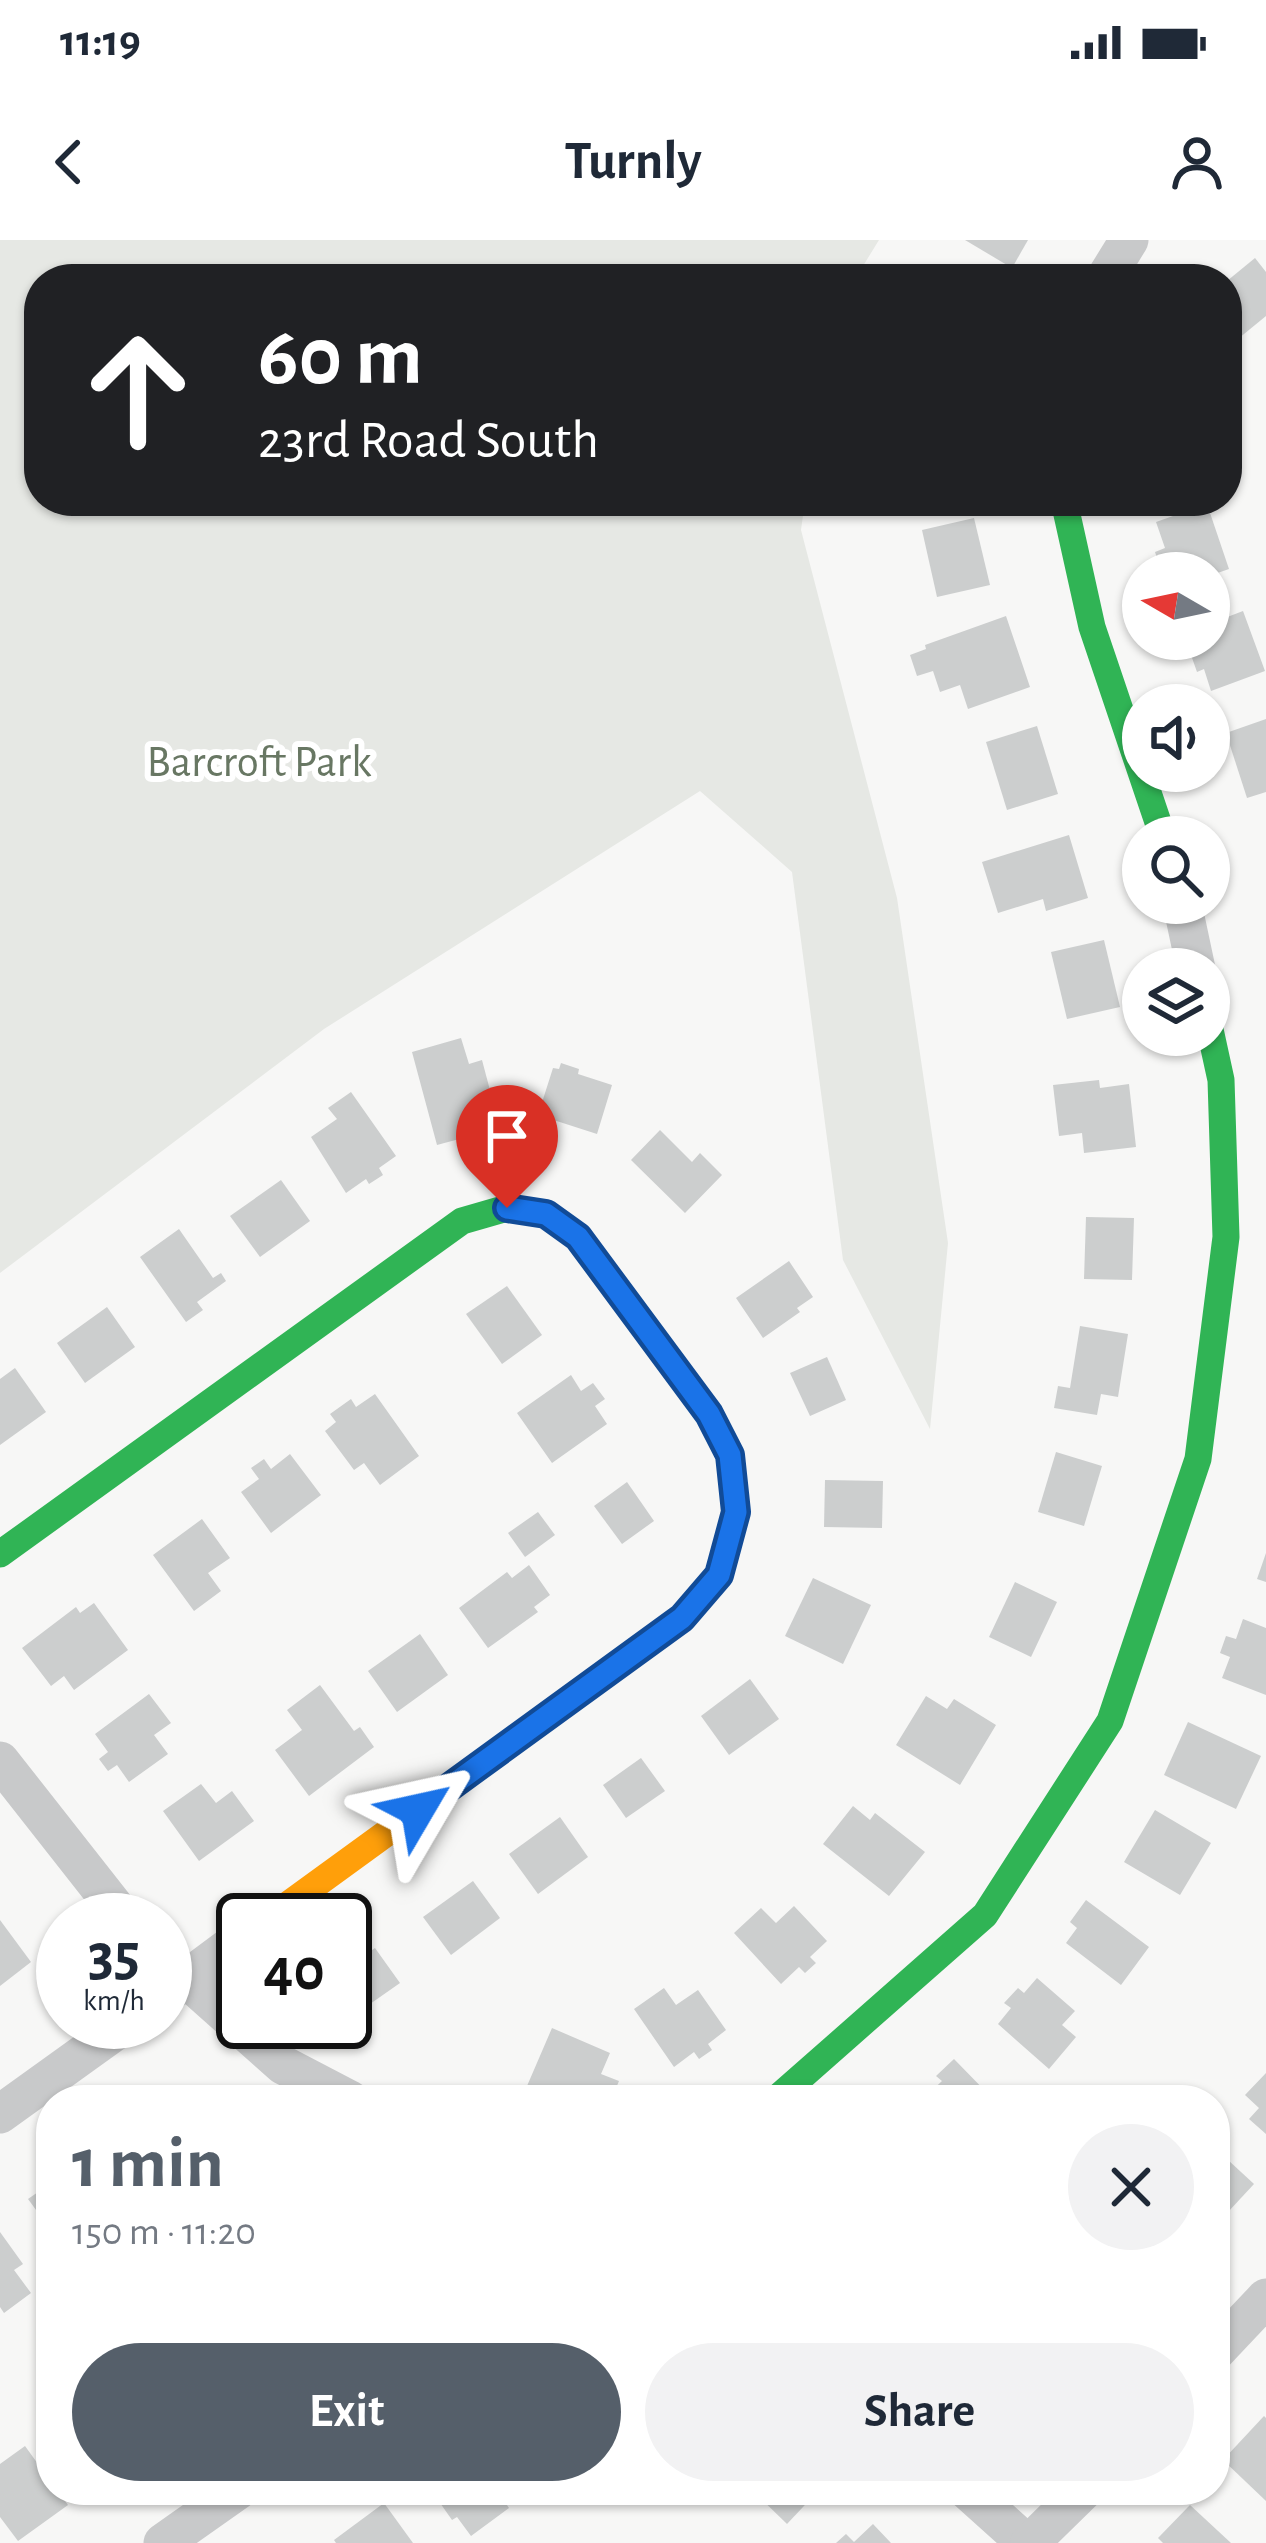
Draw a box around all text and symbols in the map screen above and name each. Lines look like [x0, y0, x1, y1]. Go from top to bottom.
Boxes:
text: 11:19 [60, 19, 141, 64]
icon: back [36, 129, 102, 195]
icon: person [1164, 129, 1230, 195]
text: Turnly [564, 135, 702, 189]
icon: ahead [60, 312, 216, 468]
text: 60 m [258, 316, 423, 400]
text: 23rd Road South [258, 414, 599, 468]
north arrow [1122, 552, 1230, 660]
map controls [1122, 552, 1230, 1056]
button: sound [1122, 684, 1230, 792]
park label: Barcroft Park [146, 740, 372, 785]
button: search [1122, 816, 1230, 924]
button: layers [1122, 948, 1230, 1056]
pin [456, 1085, 558, 1208]
icon: arrive [474, 1103, 540, 1169]
position arrow [355, 1747, 481, 1873]
speed limit sign: 40 [216, 1893, 372, 2049]
text: 35 [88, 1926, 140, 1986]
text: km/h [83, 1986, 145, 2016]
button: close [1068, 2124, 1194, 2250]
text: 1 min [72, 2128, 224, 2200]
text: 150 m · 11:20 [72, 2213, 256, 2252]
button: Exit [72, 2343, 621, 2481]
button: Share [645, 2343, 1194, 2481]

